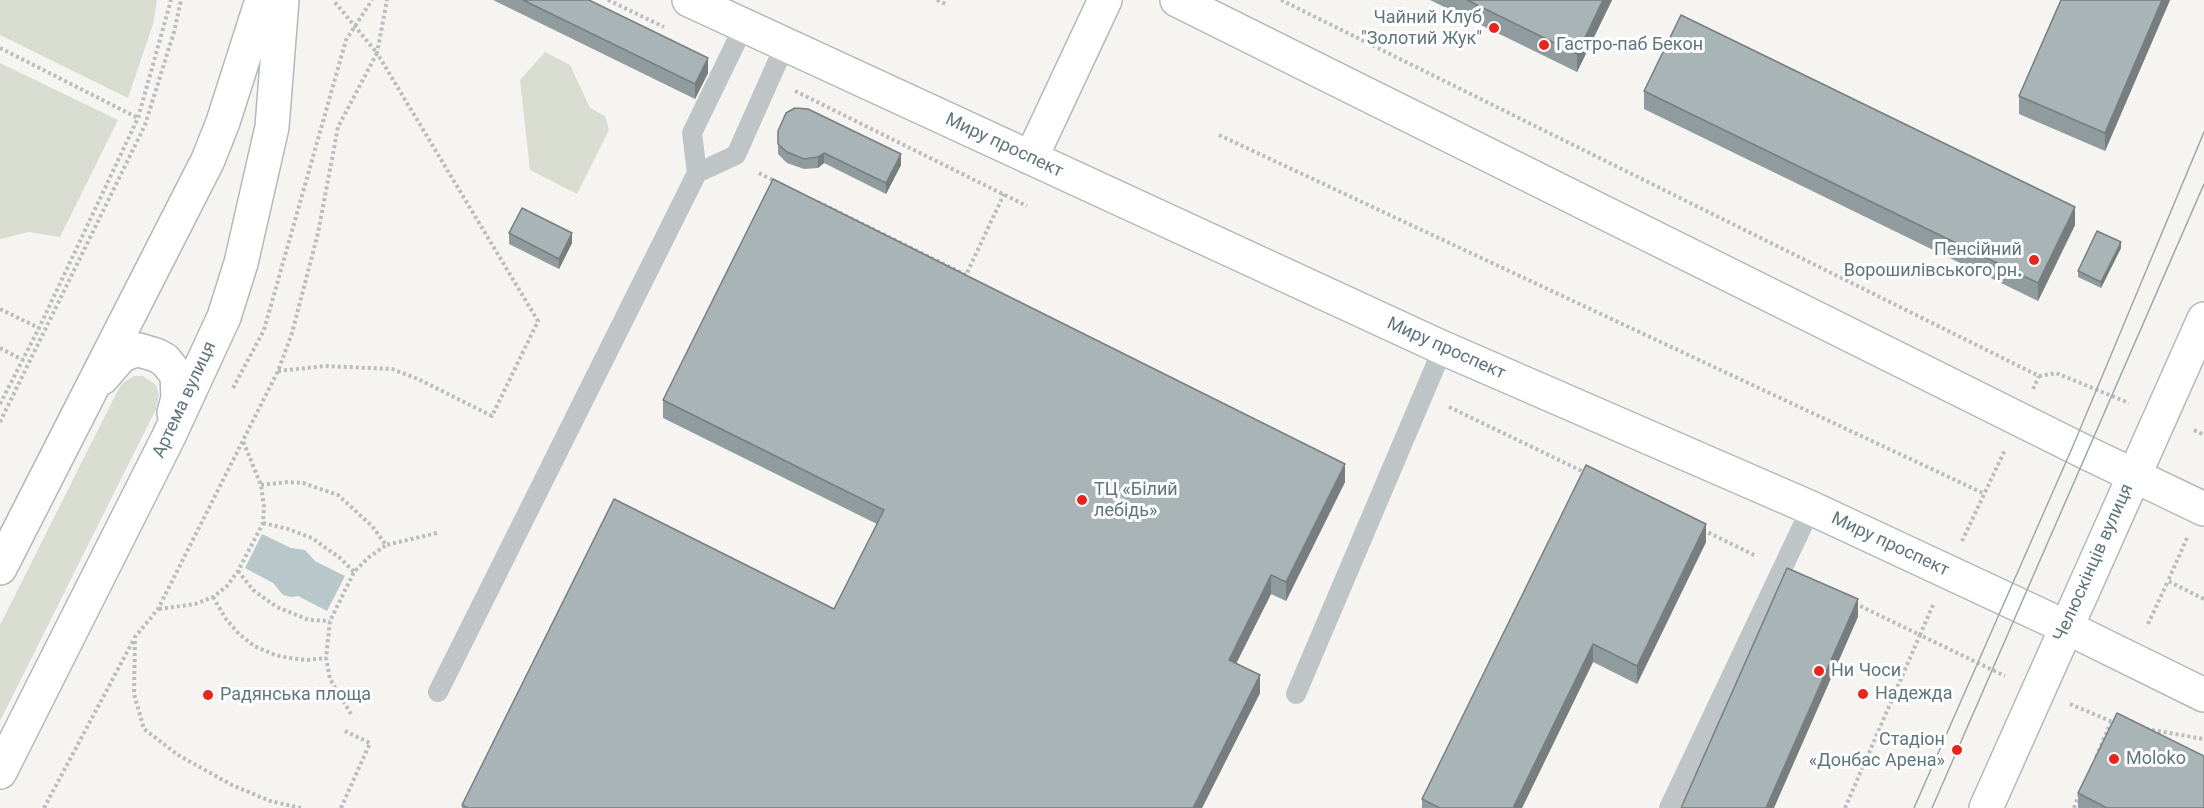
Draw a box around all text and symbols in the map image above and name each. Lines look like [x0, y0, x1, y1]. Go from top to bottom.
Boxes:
place label: Чайний Клуб "Золотий Жук" [1361, 7, 1482, 50]
marker: Чайний Клуб "Золотий Жук" [1487, 21, 1501, 35]
place label: Гастро-паб Бекон [1556, 34, 1703, 56]
marker: Гастро-паб Бекон [1537, 38, 1551, 52]
street label: Миру проспект [942, 109, 1066, 183]
place label: Пенсійний Ворошилівського рн. [1844, 239, 2022, 282]
marker: Пенсійний Ворошилівського рн. [2027, 253, 2041, 267]
street label: Миру проспект [1383, 313, 1509, 385]
street label: Артема вулиця [149, 338, 221, 462]
place label: ТЦ «Білий лебідь» [1094, 479, 1178, 522]
street label: Челюскінців вулиця [2049, 481, 2139, 645]
marker: ТЦ «Білий лебідь» [1075, 493, 1089, 507]
street label: Миру проспект [1828, 508, 1952, 582]
place label: Ни Чоси [1831, 660, 1901, 682]
marker: Ни Чоси [1812, 664, 1826, 678]
place label: Надежда [1875, 683, 1952, 705]
place label: Радянська площа [220, 684, 371, 706]
marker: Надежда [1856, 687, 1870, 701]
marker: Радянська площа [201, 688, 215, 702]
place label: Стадіон «Донбас Арена» [1809, 729, 1945, 771]
marker: Стадіон «Донбас Арена» [1950, 743, 1964, 757]
place label: Moloko [2126, 748, 2186, 770]
marker: Moloko [2107, 752, 2121, 766]

